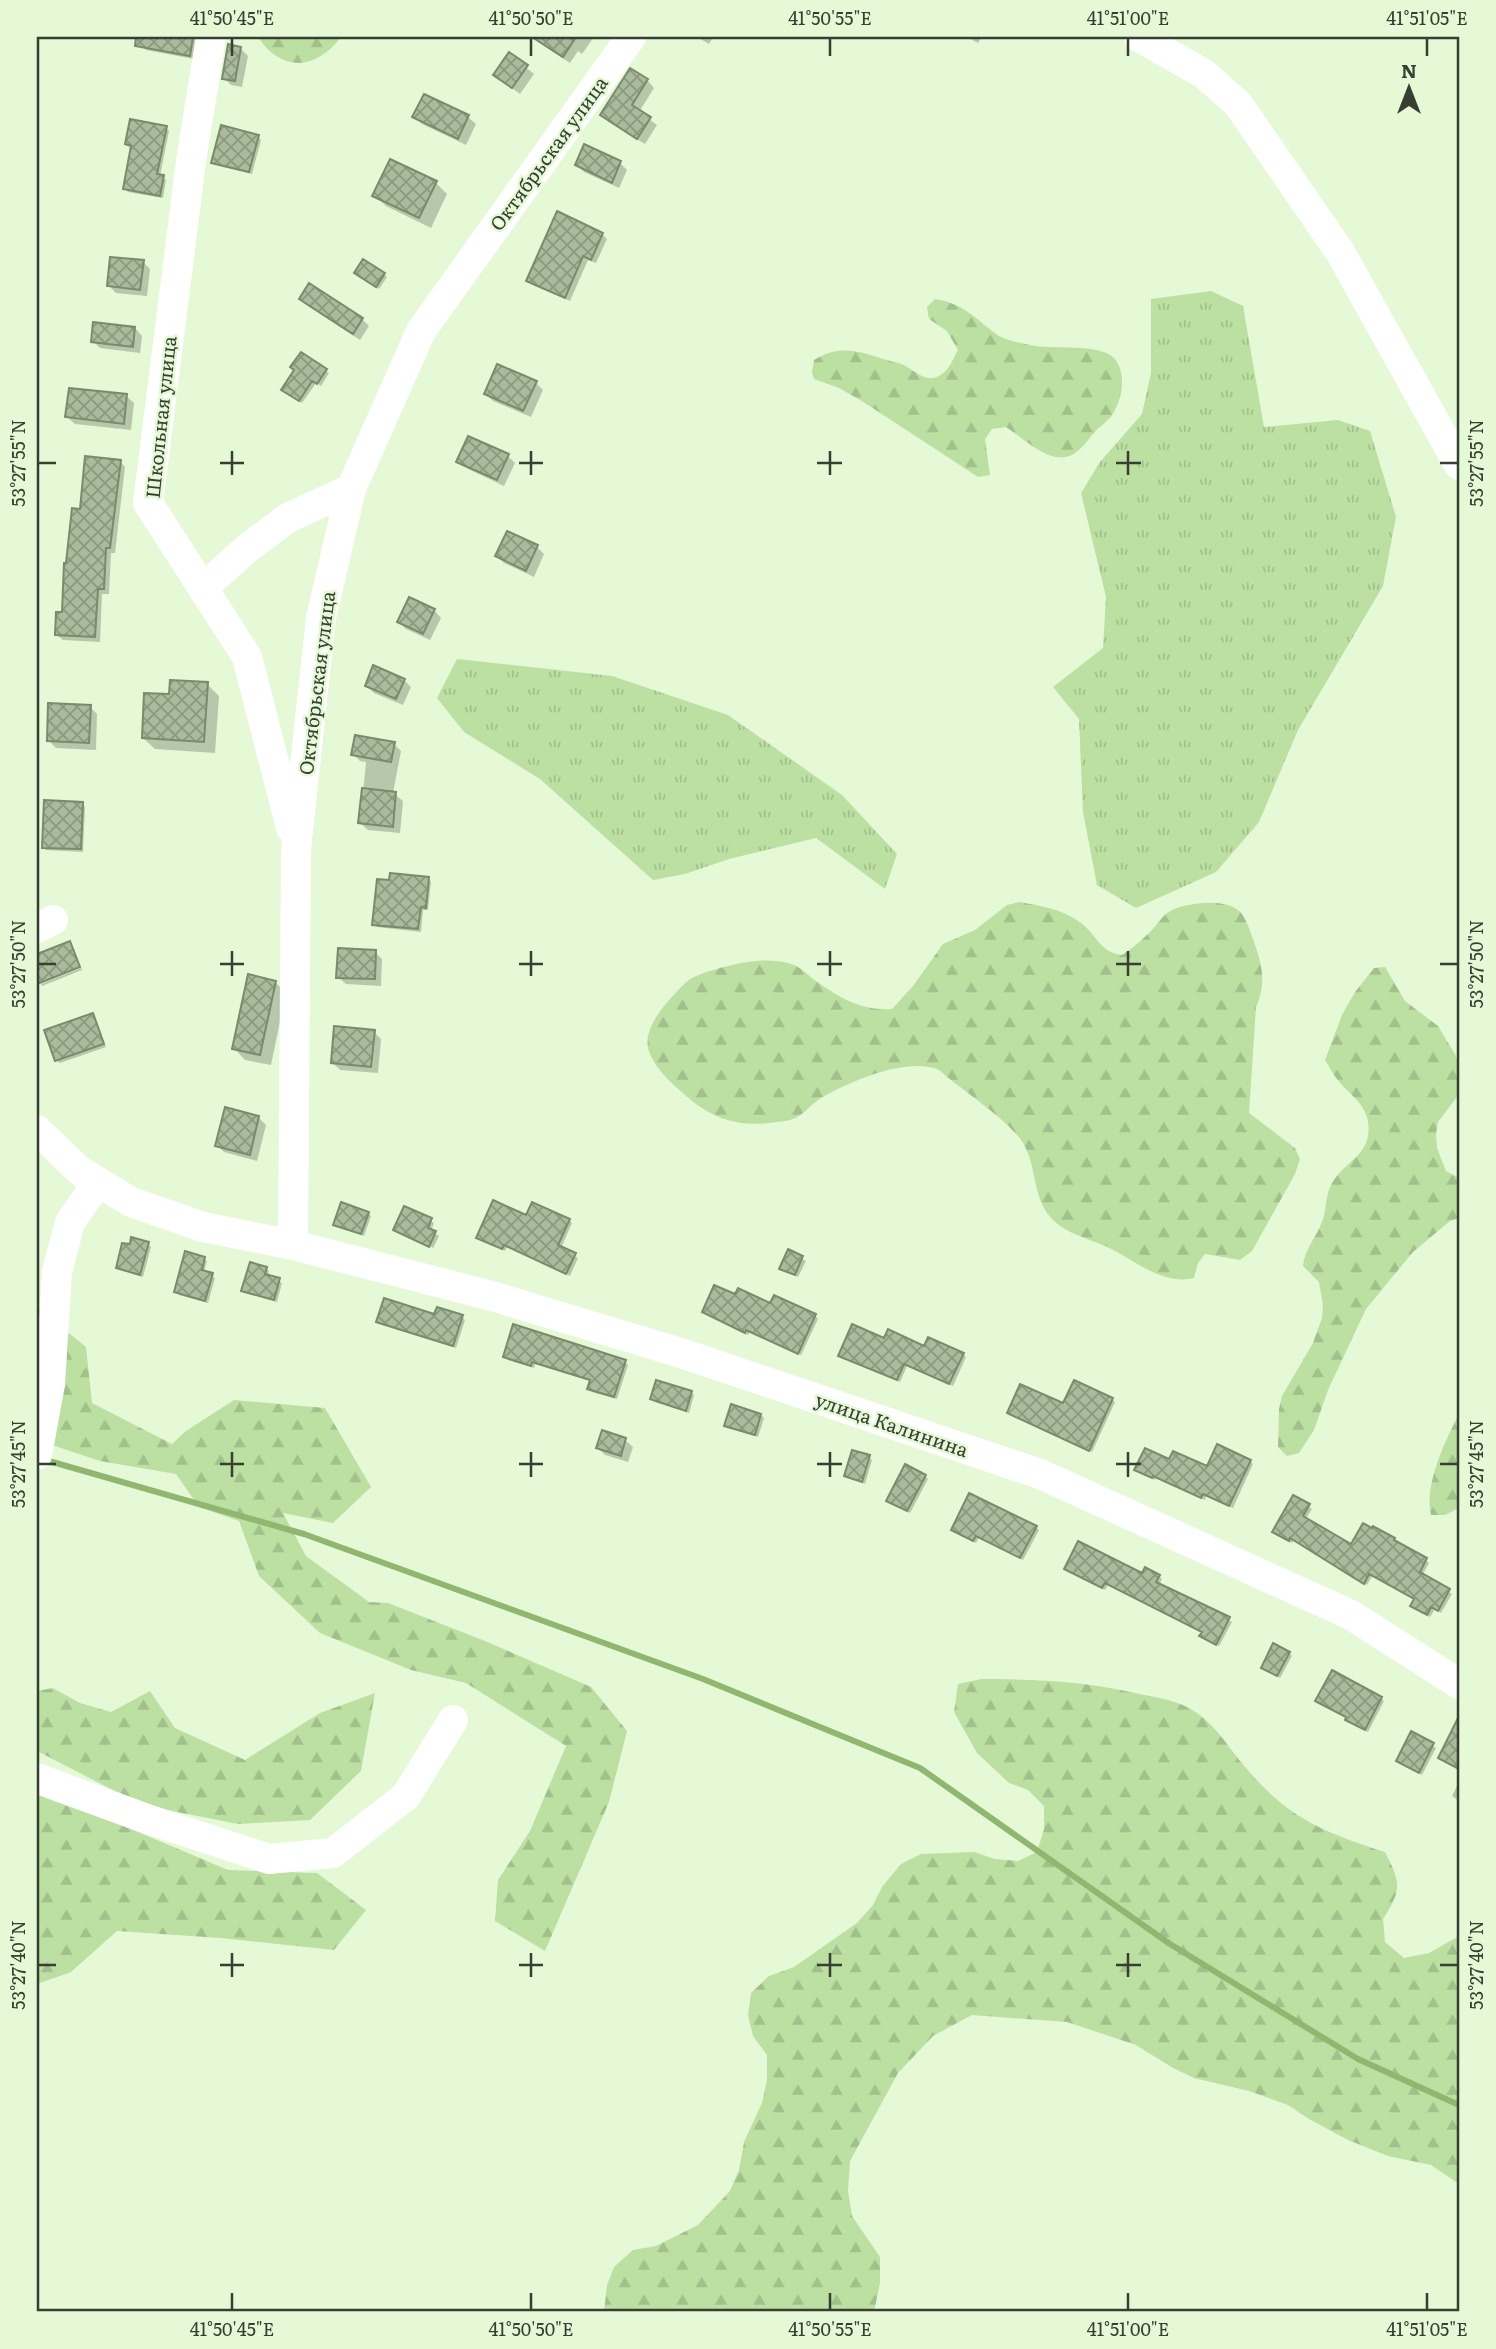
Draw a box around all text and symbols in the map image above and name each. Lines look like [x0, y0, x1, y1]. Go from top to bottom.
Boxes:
text: 41°50'45"E [190, 4, 274, 31]
text: 41°50'50"E [489, 4, 573, 31]
text: 41°50'55"E [788, 4, 872, 31]
text: 41°51'00"E [1087, 4, 1169, 31]
text: 41°51'05"E [1386, 4, 1468, 31]
north arrow [1374, 52, 1444, 122]
text: N [1401, 56, 1417, 84]
street label: Октябрьская улица [482, 69, 614, 236]
street label: Школьная улица [138, 334, 183, 500]
text: 53°27'55"N [4, 419, 31, 507]
text: 53°27'55"N [1462, 419, 1489, 507]
street label: Октябрьская улица [291, 589, 341, 777]
text: 53°27'50"N [4, 920, 31, 1008]
text: 53°27'50"N [1462, 920, 1489, 1008]
street label: улица Калинина [812, 1385, 973, 1464]
text: 53°27'45"N [4, 1420, 31, 1508]
text: 53°27'45"N [1462, 1420, 1489, 1508]
text: 53°27'40"N [4, 1920, 31, 2010]
text: 53°27'40"N [1462, 1920, 1489, 2010]
text: 41°50'45"E [190, 2315, 274, 2342]
text: 41°50'50"E [489, 2315, 573, 2342]
text: 41°50'55"E [788, 2315, 872, 2342]
text: 41°51'00"E [1087, 2315, 1169, 2342]
text: 41°51'05"E [1386, 2315, 1468, 2342]

